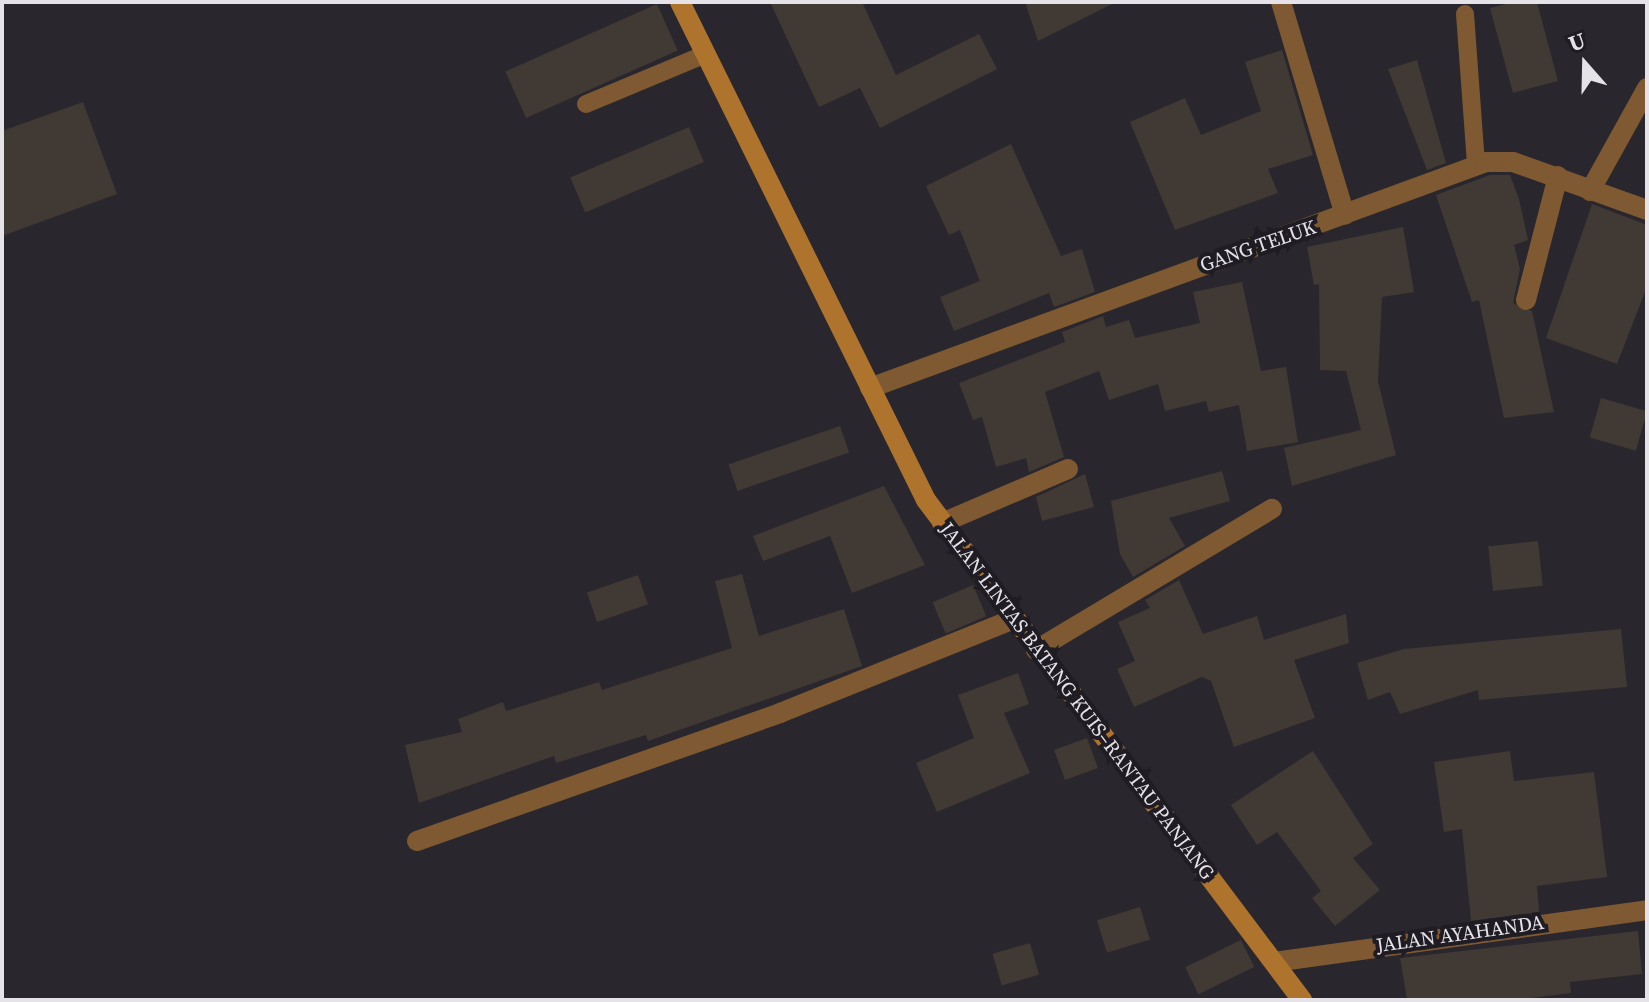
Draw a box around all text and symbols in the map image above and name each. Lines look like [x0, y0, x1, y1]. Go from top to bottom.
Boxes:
north arrow [1545, 24, 1625, 104]
text: U [1564, 25, 1589, 58]
street label: GANG TELUK [1197, 215, 1319, 277]
street label: JALAN LINTAS BATANG KUIS–RANTAU PANJANG [935, 518, 1219, 884]
street label: JALAN AYAHANDA [1375, 910, 1545, 958]

